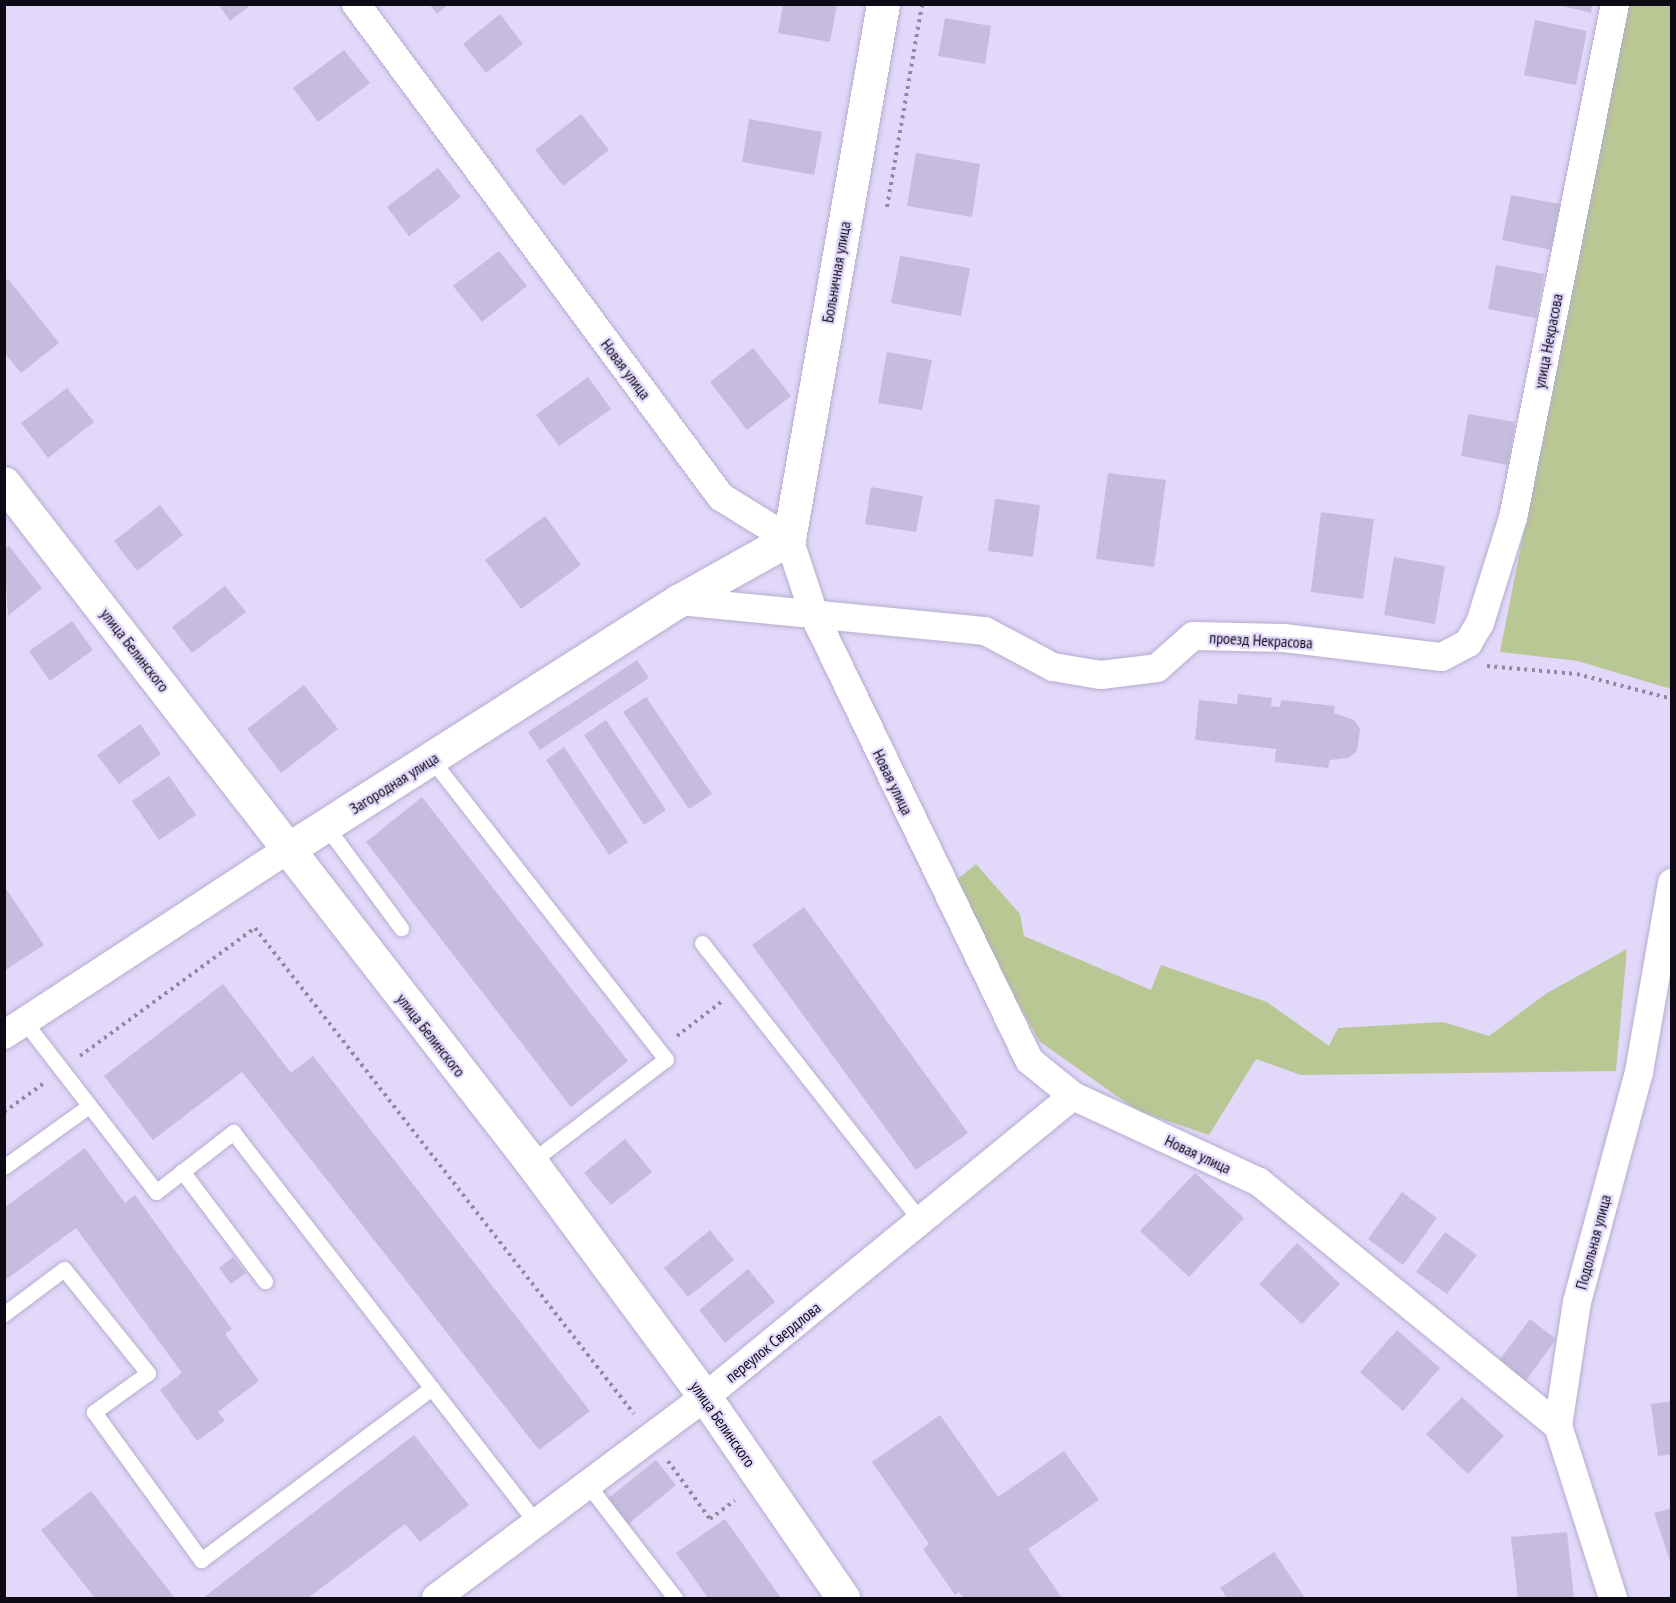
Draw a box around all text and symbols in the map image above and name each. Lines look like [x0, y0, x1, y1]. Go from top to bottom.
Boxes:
street label: Больничная улица [818, 220, 854, 324]
street label: улица Некрасова [1529, 292, 1567, 390]
street label: Новая улица [597, 335, 655, 403]
street label: улица Белинского [97, 605, 173, 695]
street label: проезд Некрасова [1209, 628, 1313, 652]
street label: Новая улица [869, 746, 917, 818]
street label: Загородная улица [346, 748, 442, 818]
street label: улица Белинского [393, 990, 469, 1080]
street label: Новая улица [1162, 1130, 1234, 1178]
street label: Подольная улица [1571, 1192, 1615, 1292]
street label: переулок Свердлова [722, 1298, 824, 1386]
street label: улица Белинского [686, 1377, 760, 1471]

